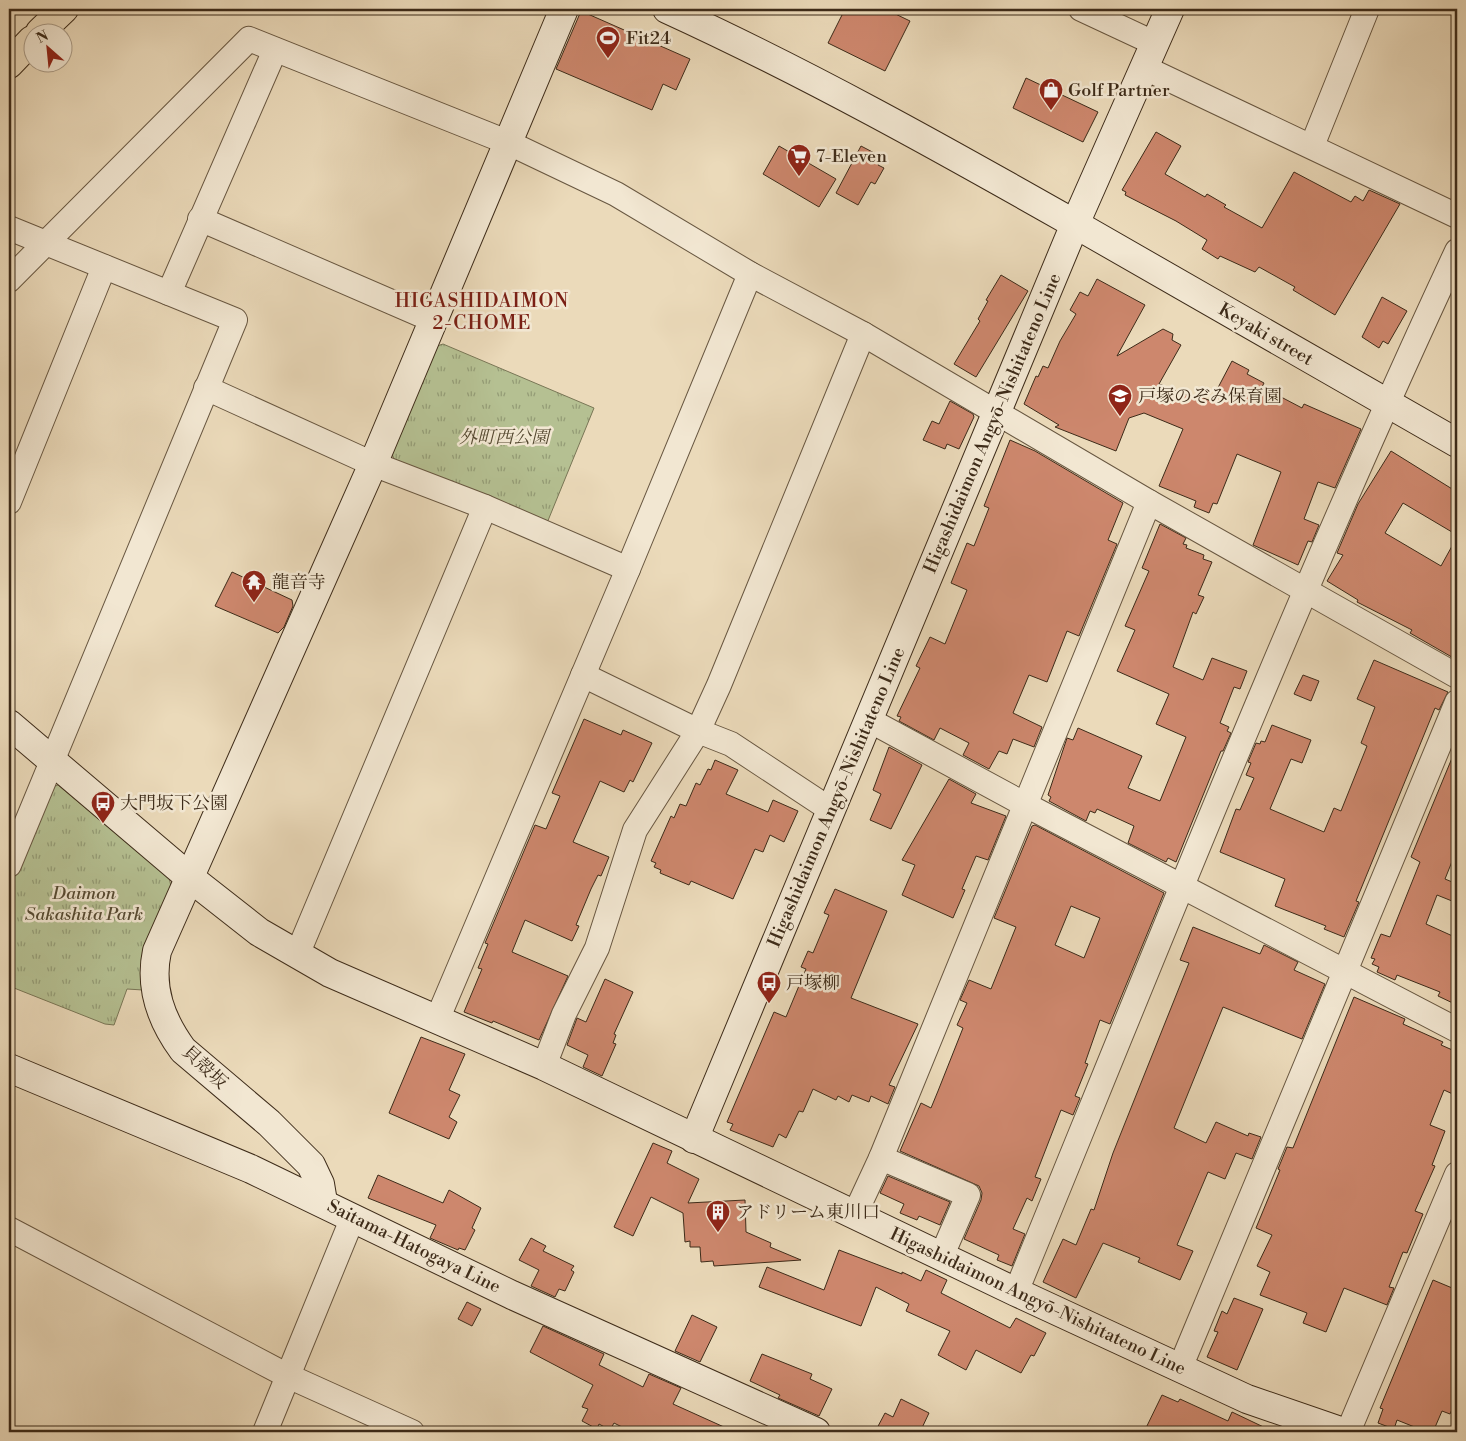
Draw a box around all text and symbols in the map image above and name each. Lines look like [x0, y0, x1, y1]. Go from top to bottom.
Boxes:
north arrow [22, 22, 72, 72]
sports icon: Fit24 [595, 25, 621, 59]
text: N [34, 27, 52, 48]
place label: Fit24 [626, 27, 671, 50]
shop icon: Golf Partner [1038, 77, 1064, 111]
place label: Golf Partner [1068, 79, 1170, 102]
supermarket icon: 7-Eleven [786, 143, 812, 177]
place label: 7-Eleven [816, 145, 887, 168]
street label: Higashidaimon Angyō-Nishitateno Line [919, 270, 1066, 577]
district label: HIGASHIDAIMON 2-CHOME [395, 289, 569, 335]
street label: Keyaki street [1214, 298, 1318, 371]
school or university icon: 戸塚のぞみ保育園 [1107, 383, 1133, 417]
place label: 戸塚のぞみ保育園 [1138, 385, 1282, 408]
park label: 外町西公園 [459, 426, 552, 449]
temple icon: 龍音寺 [241, 569, 267, 603]
place label: 龍音寺 [272, 571, 326, 594]
street label: Higashidaimon Angyō-Nishitateno Line [763, 644, 910, 951]
bus stop icon: 大門坂下公園 [90, 790, 116, 824]
place label: 大門坂下公園 [120, 792, 228, 815]
park label: Daimon Sakashita Park [25, 882, 143, 926]
bus stop icon: 戸塚柳 [756, 970, 782, 1004]
place label: 戸塚柳 [786, 972, 840, 995]
street label: 貝殻坂 [177, 1041, 232, 1094]
street label: Saitama-Hatogaya Line [323, 1194, 504, 1298]
building icon: アドリーム東川口 [705, 1199, 731, 1233]
place label: アドリーム東川口 [736, 1201, 880, 1224]
street label: Higashidaimon Angyō-Nishitateno Line [886, 1223, 1189, 1380]

